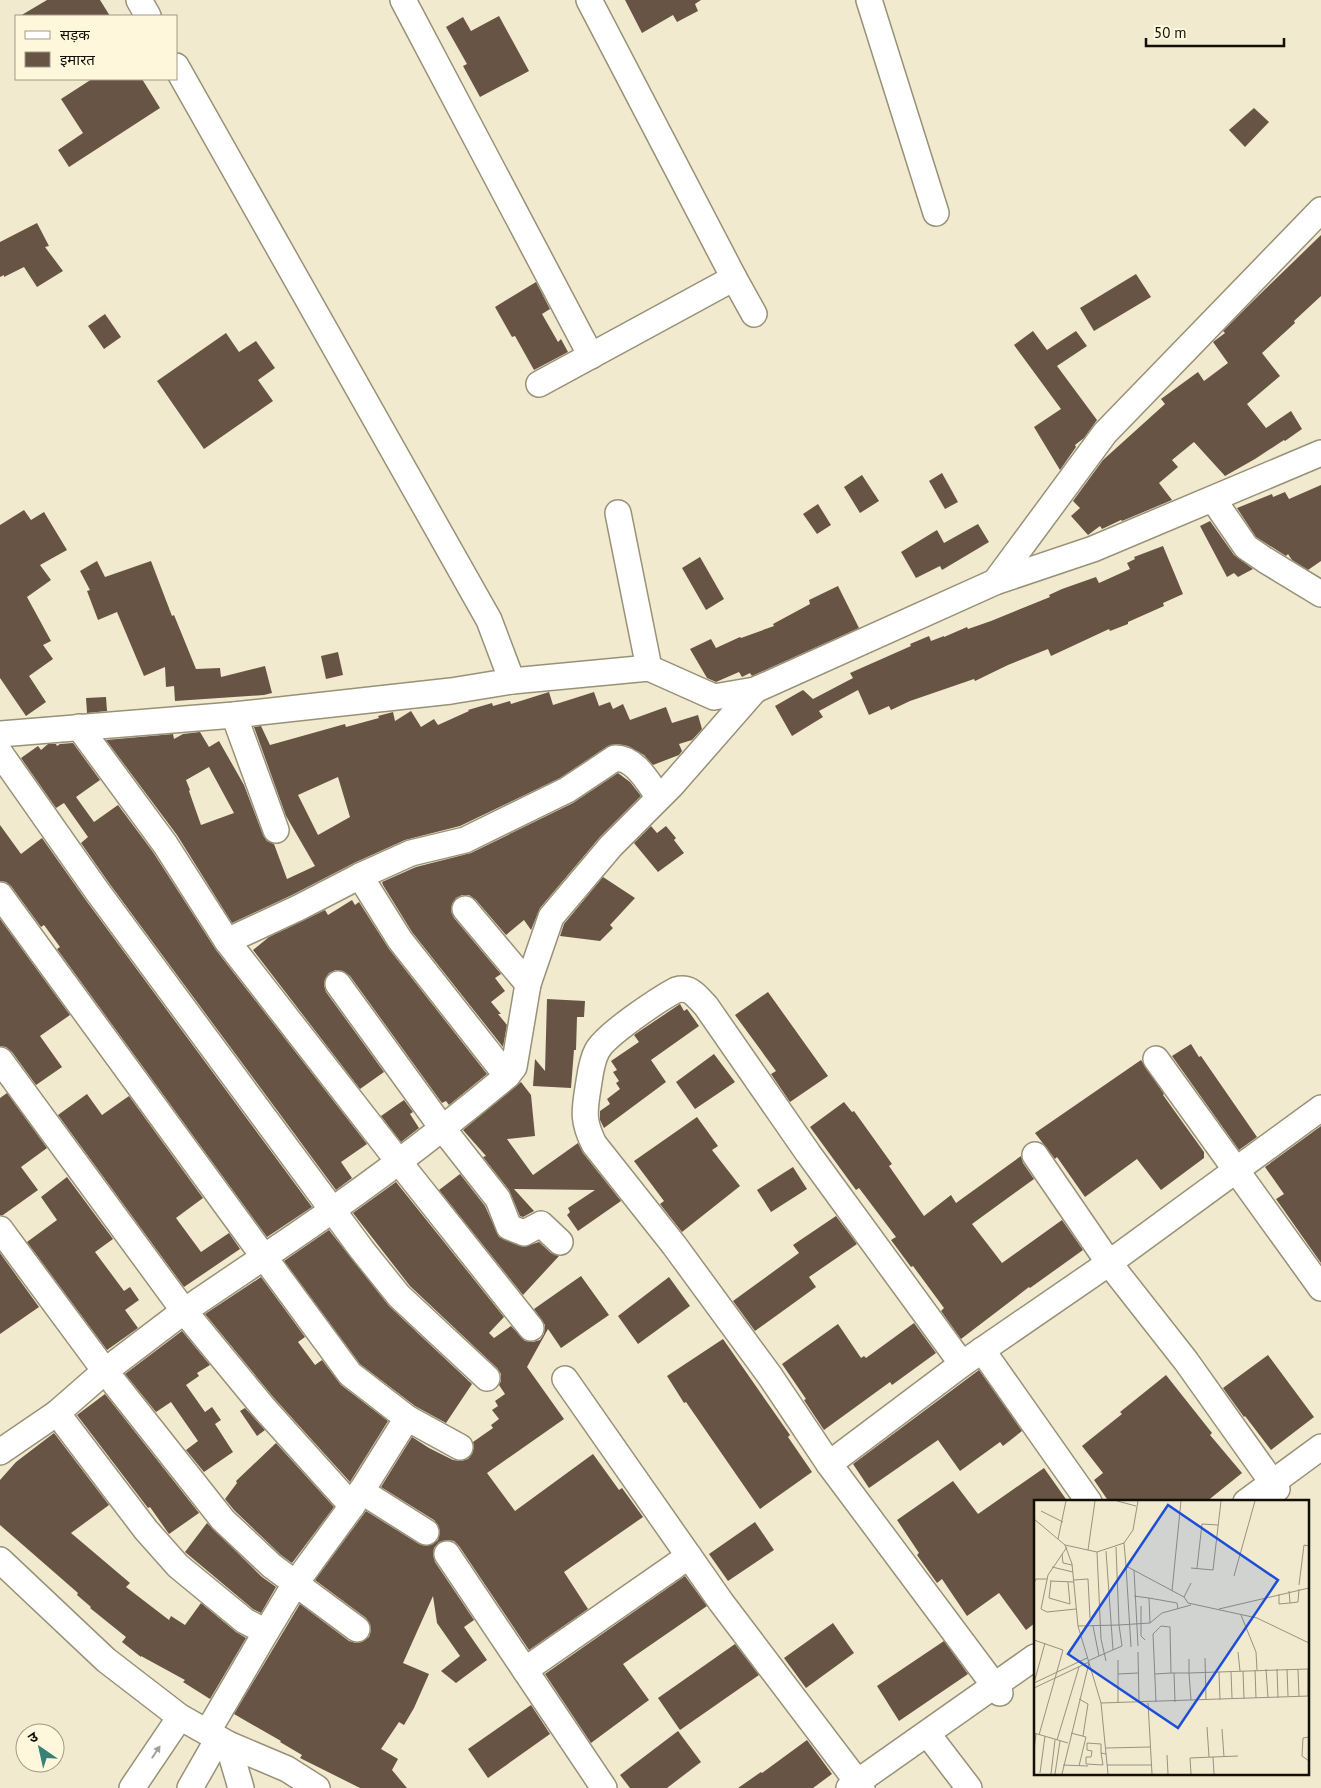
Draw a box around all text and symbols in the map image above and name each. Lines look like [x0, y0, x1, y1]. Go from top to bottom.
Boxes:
legend [15, 15, 178, 80]
scale bar [1146, 15, 1284, 47]
text: 50 m [1154, 23, 1187, 42]
text: सड़क [60, 25, 90, 44]
text: इमारत [60, 50, 95, 69]
inset map [1034, 1500, 1308, 1776]
north arrow [15, 1723, 65, 1773]
text: उ [24, 1727, 42, 1747]
one-way arrow [151, 1745, 161, 1759]

